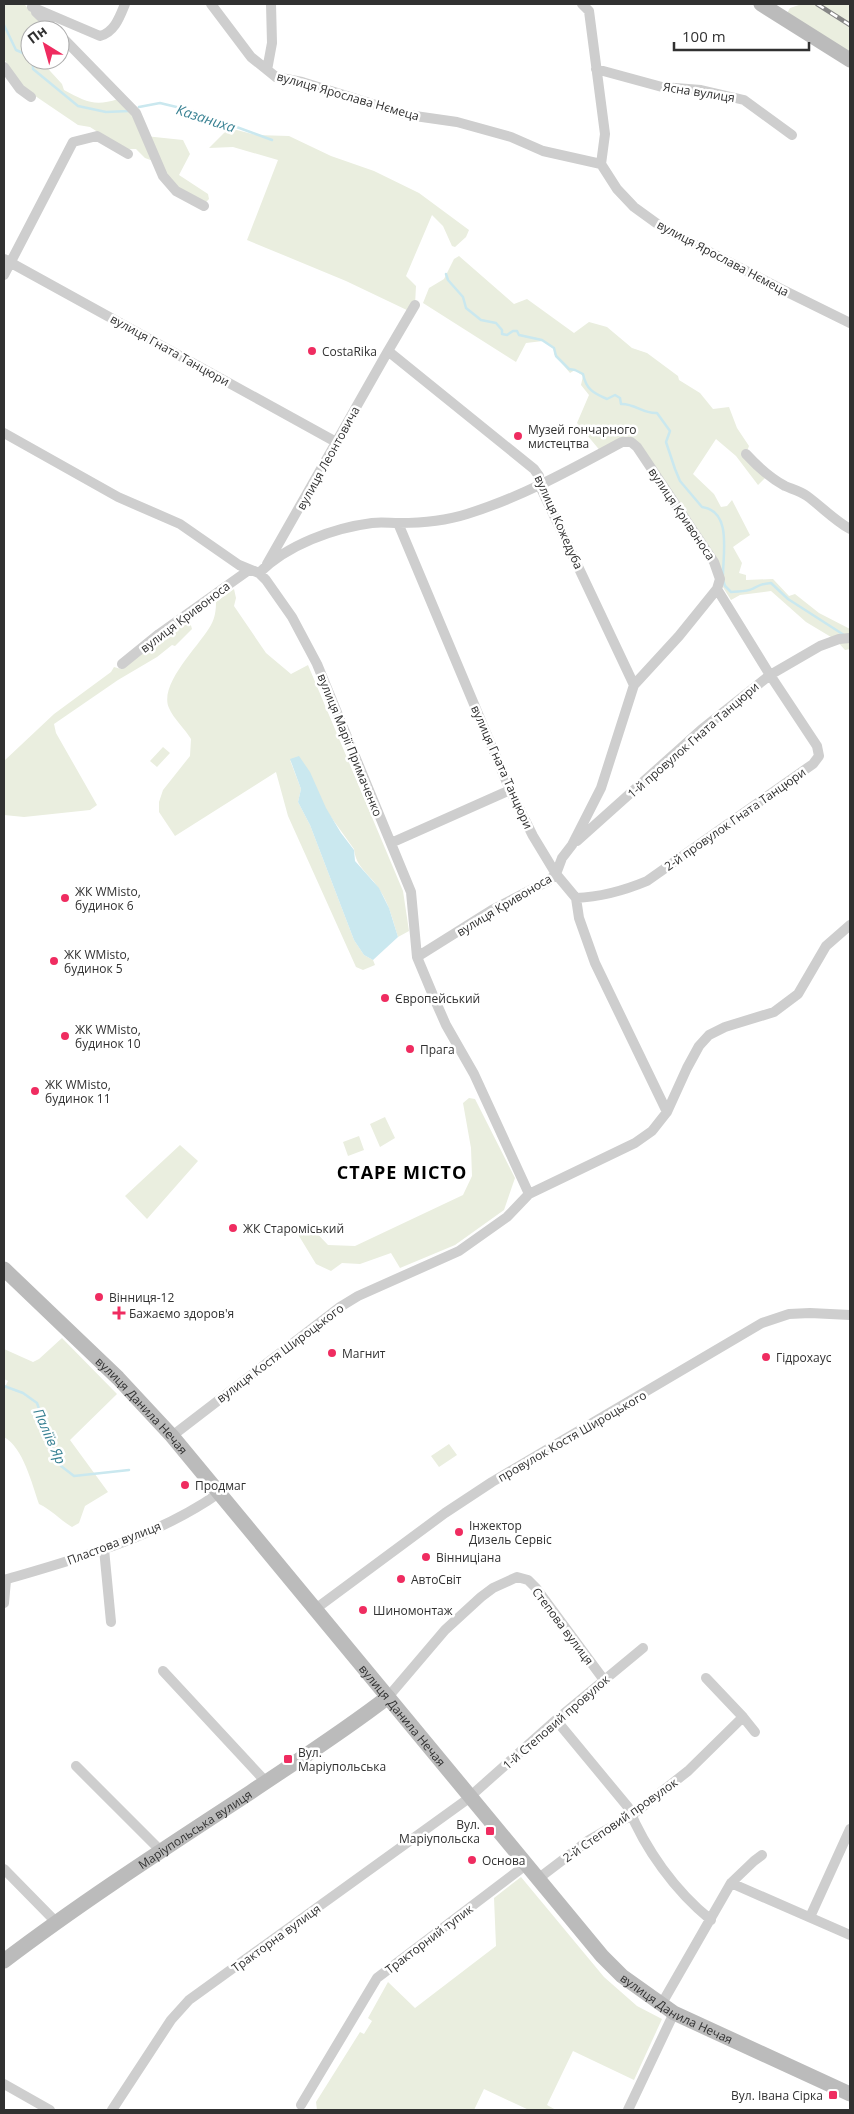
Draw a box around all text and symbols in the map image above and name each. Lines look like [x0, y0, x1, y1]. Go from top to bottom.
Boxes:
north arrow [20, 20, 70, 70]
scale bar [674, 20, 809, 52]
text: Пн [23, 21, 50, 48]
text: 100 m [682, 26, 726, 46]
street label: вулиця Ярослава Нємеца [275, 68, 421, 124]
street label: Ясна вулиця [662, 78, 736, 106]
water label: Казаниха [174, 100, 238, 136]
street label: вулиця Ярослава Нємеца [654, 216, 792, 300]
street label: вулиця Гната Танцюри [107, 310, 233, 390]
place label: CostaRika [322, 343, 377, 360]
marker: CostaRika [306, 345, 318, 357]
street label: вулиця Леонтовича [292, 403, 364, 513]
place label: Музей гончарного мистецтва [528, 421, 637, 452]
marker: Музей гончарного мистецтва [512, 430, 524, 442]
street label: вулиця Кривоноса [645, 464, 719, 564]
street label: вулиця Кожедуба [531, 472, 587, 572]
street label: вулиця Кривоноса [137, 578, 233, 656]
street label: вулиця Марії Примаченко [313, 671, 387, 819]
street label: 1-й провулок Гната Танцюри [624, 678, 762, 802]
street label: вулиця Гната Танцюри [467, 702, 537, 832]
street label: 2-й провулок Гната Танцюри [661, 764, 809, 874]
street label: вулиця Кривоноса [453, 870, 555, 940]
place label: ЖК WMisto, будинок 6 [75, 883, 141, 914]
marker: ЖК WMisto, будинок 6 [59, 892, 71, 904]
place label: ЖК WMisto, будинок 5 [64, 946, 130, 977]
marker: ЖК WMisto, будинок 5 [48, 955, 60, 967]
place label: Європейський [395, 990, 480, 1007]
marker: Європейський [379, 992, 391, 1004]
place label: ЖК WMisto, будинок 10 [75, 1021, 141, 1052]
marker: ЖК WMisto, будинок 10 [59, 1030, 71, 1042]
place label: Прага [420, 1041, 455, 1058]
marker: Прага [404, 1043, 416, 1055]
place label: ЖК WMisto, будинок 11 [45, 1076, 111, 1107]
marker: ЖК WMisto, будинок 11 [29, 1085, 41, 1097]
district label: СТАРЕ МІСТО [337, 1160, 467, 1184]
place label: ЖК Староміський [243, 1220, 344, 1237]
marker: ЖК Староміський [227, 1222, 239, 1234]
place label: Вінниця-12 [109, 1289, 174, 1306]
marker: Вінниця-12 [93, 1291, 105, 1303]
street label: вулиця Костя Широцького [213, 1299, 347, 1407]
place label: Бажаємо здоров'я [129, 1305, 234, 1322]
marker: Бажаємо здоров'я [113, 1307, 125, 1319]
place label: Магнит [342, 1345, 386, 1362]
marker: Магнит [326, 1347, 338, 1359]
place label: Гідрохаус [776, 1349, 832, 1366]
marker: Гідрохаус [760, 1351, 772, 1363]
street label: вулиця Данила Нечая [92, 1353, 192, 1458]
street label: провулок Костя Широцького [495, 1386, 649, 1486]
water label: Паліїв Яр [29, 1405, 71, 1467]
place label: Продмаг [195, 1477, 246, 1494]
marker: Продмаг [179, 1479, 191, 1491]
street label: Пластова вулиця [65, 1517, 163, 1569]
place label: Інжектор Дизель Сервіс [469, 1517, 552, 1548]
marker: Інжектор Дизель Сервіс [453, 1526, 465, 1538]
place label: Вінниціана [436, 1549, 501, 1566]
marker: Вінниціана [420, 1551, 432, 1563]
place label: АвтоСвіт [411, 1571, 462, 1588]
marker: АвтоСвіт [395, 1573, 407, 1585]
street label: Степова вулиця [528, 1584, 598, 1668]
place label: Шиномонтаж [373, 1602, 453, 1619]
marker: Шиномонтаж [357, 1604, 369, 1616]
street label: вулиця Данила Нечая [355, 1660, 450, 1770]
street label: 1-й Степовий провулок [499, 1670, 614, 1773]
place label: Вул. Маріупольська [298, 1744, 386, 1775]
marker: Вул. Маріупольська [282, 1753, 294, 1765]
street label: 2-й Степовий провулок [559, 1773, 681, 1866]
street label: Маріупольська вулиця [134, 1785, 255, 1873]
place label: Вул. Маріупольска [399, 1816, 480, 1847]
marker: Вул. Маріупольска [484, 1825, 496, 1837]
place label: Основа [482, 1852, 525, 1869]
marker: Основа [466, 1854, 478, 1866]
street label: Тракторна вулиця [228, 1900, 324, 1976]
street label: Тракторний тупик [382, 1900, 477, 1978]
street label: вулиця Данила Нечая [617, 1969, 736, 2047]
place label: Вул. Івана Сірка [731, 2087, 823, 2104]
marker: Вул. Івана Сірка [827, 2089, 839, 2101]

